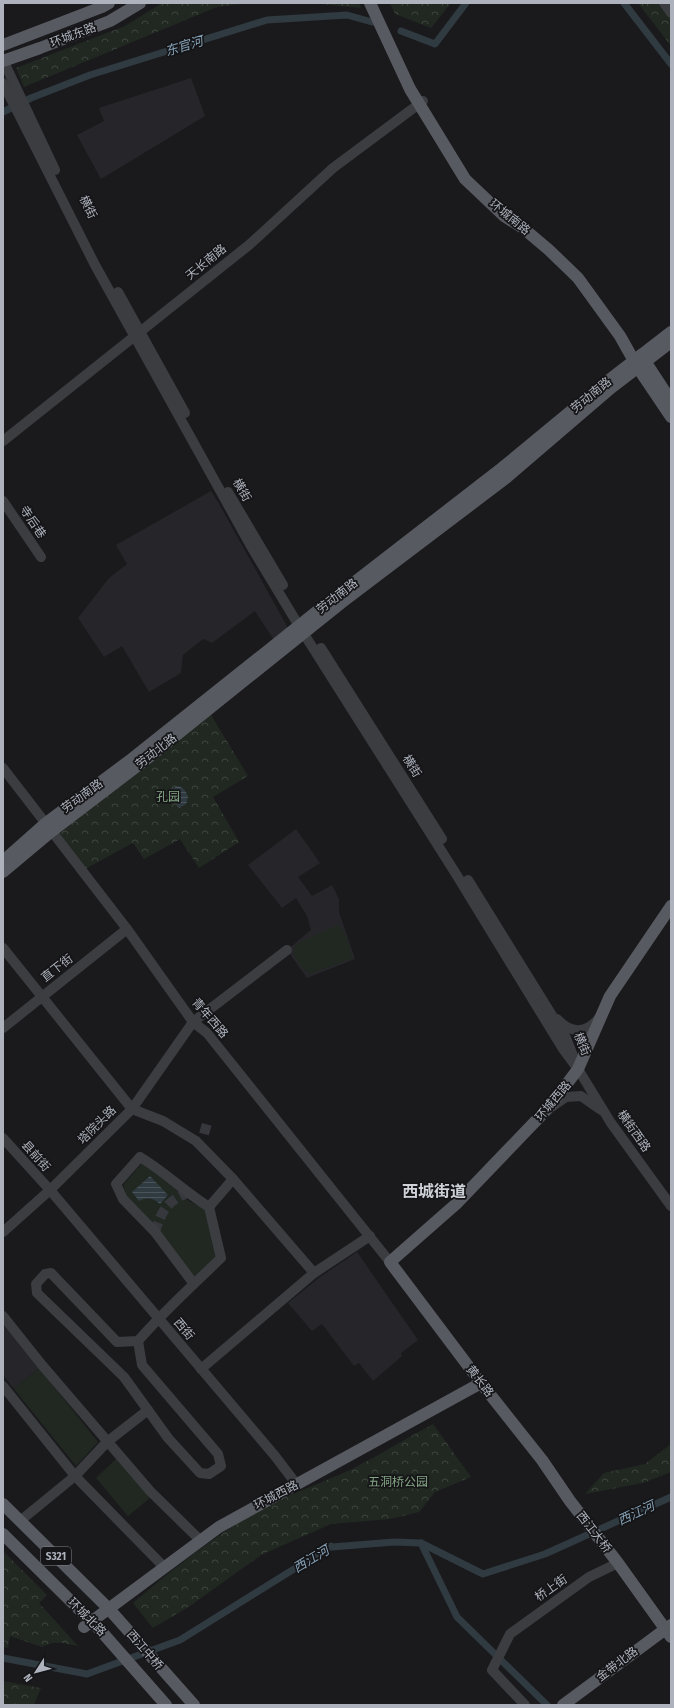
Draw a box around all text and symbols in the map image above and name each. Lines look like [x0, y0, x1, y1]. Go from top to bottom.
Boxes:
street label: 环城东路 [48, 20, 98, 50]
water label: 东官河 [163, 32, 208, 59]
street label: 横街 [76, 193, 100, 221]
street label: 环城南路 [487, 196, 533, 238]
street label: 天长南路 [183, 241, 229, 283]
street label: 劳动南路 [568, 374, 614, 416]
street label: 横街 [230, 476, 254, 504]
street label: 寺后巷 [17, 503, 49, 541]
street label: 劳动南路 [314, 576, 360, 616]
street label: 劳动北路 [133, 731, 179, 771]
street label: 横街 [400, 752, 424, 780]
street label: 劳动南路 [58, 776, 106, 816]
park label: 孔园 [156, 790, 180, 804]
street label: 直下街 [39, 951, 75, 985]
street label: 青年西路 [189, 995, 231, 1041]
street label: 横街 [571, 1030, 593, 1058]
street label: 环城西路 [532, 1078, 574, 1124]
street label: 塔院头路 [75, 1103, 119, 1147]
street label: 横街西路 [614, 1107, 654, 1155]
street label: 县前街 [19, 1138, 53, 1174]
district label: 西城街道 [402, 1182, 466, 1201]
street label: 西街 [171, 1315, 197, 1343]
street label: 黄长路 [463, 1363, 497, 1399]
park label: 五洞桥公园 [368, 1475, 428, 1489]
street label: 环城西路 [251, 1478, 301, 1512]
water label: 西江河 [615, 1497, 660, 1528]
street label: 西江大桥 [574, 1509, 614, 1555]
water label: 西江河 [290, 1541, 334, 1575]
road number: S321 [41, 1547, 71, 1565]
street label: 桥上街 [532, 1572, 570, 1604]
street label: 环城北路 [65, 1595, 109, 1639]
street label: 西江中桥 [124, 1627, 166, 1673]
street label: 金带北路 [594, 1644, 640, 1684]
north arrow [16, 1652, 56, 1692]
text: N [21, 1671, 36, 1684]

